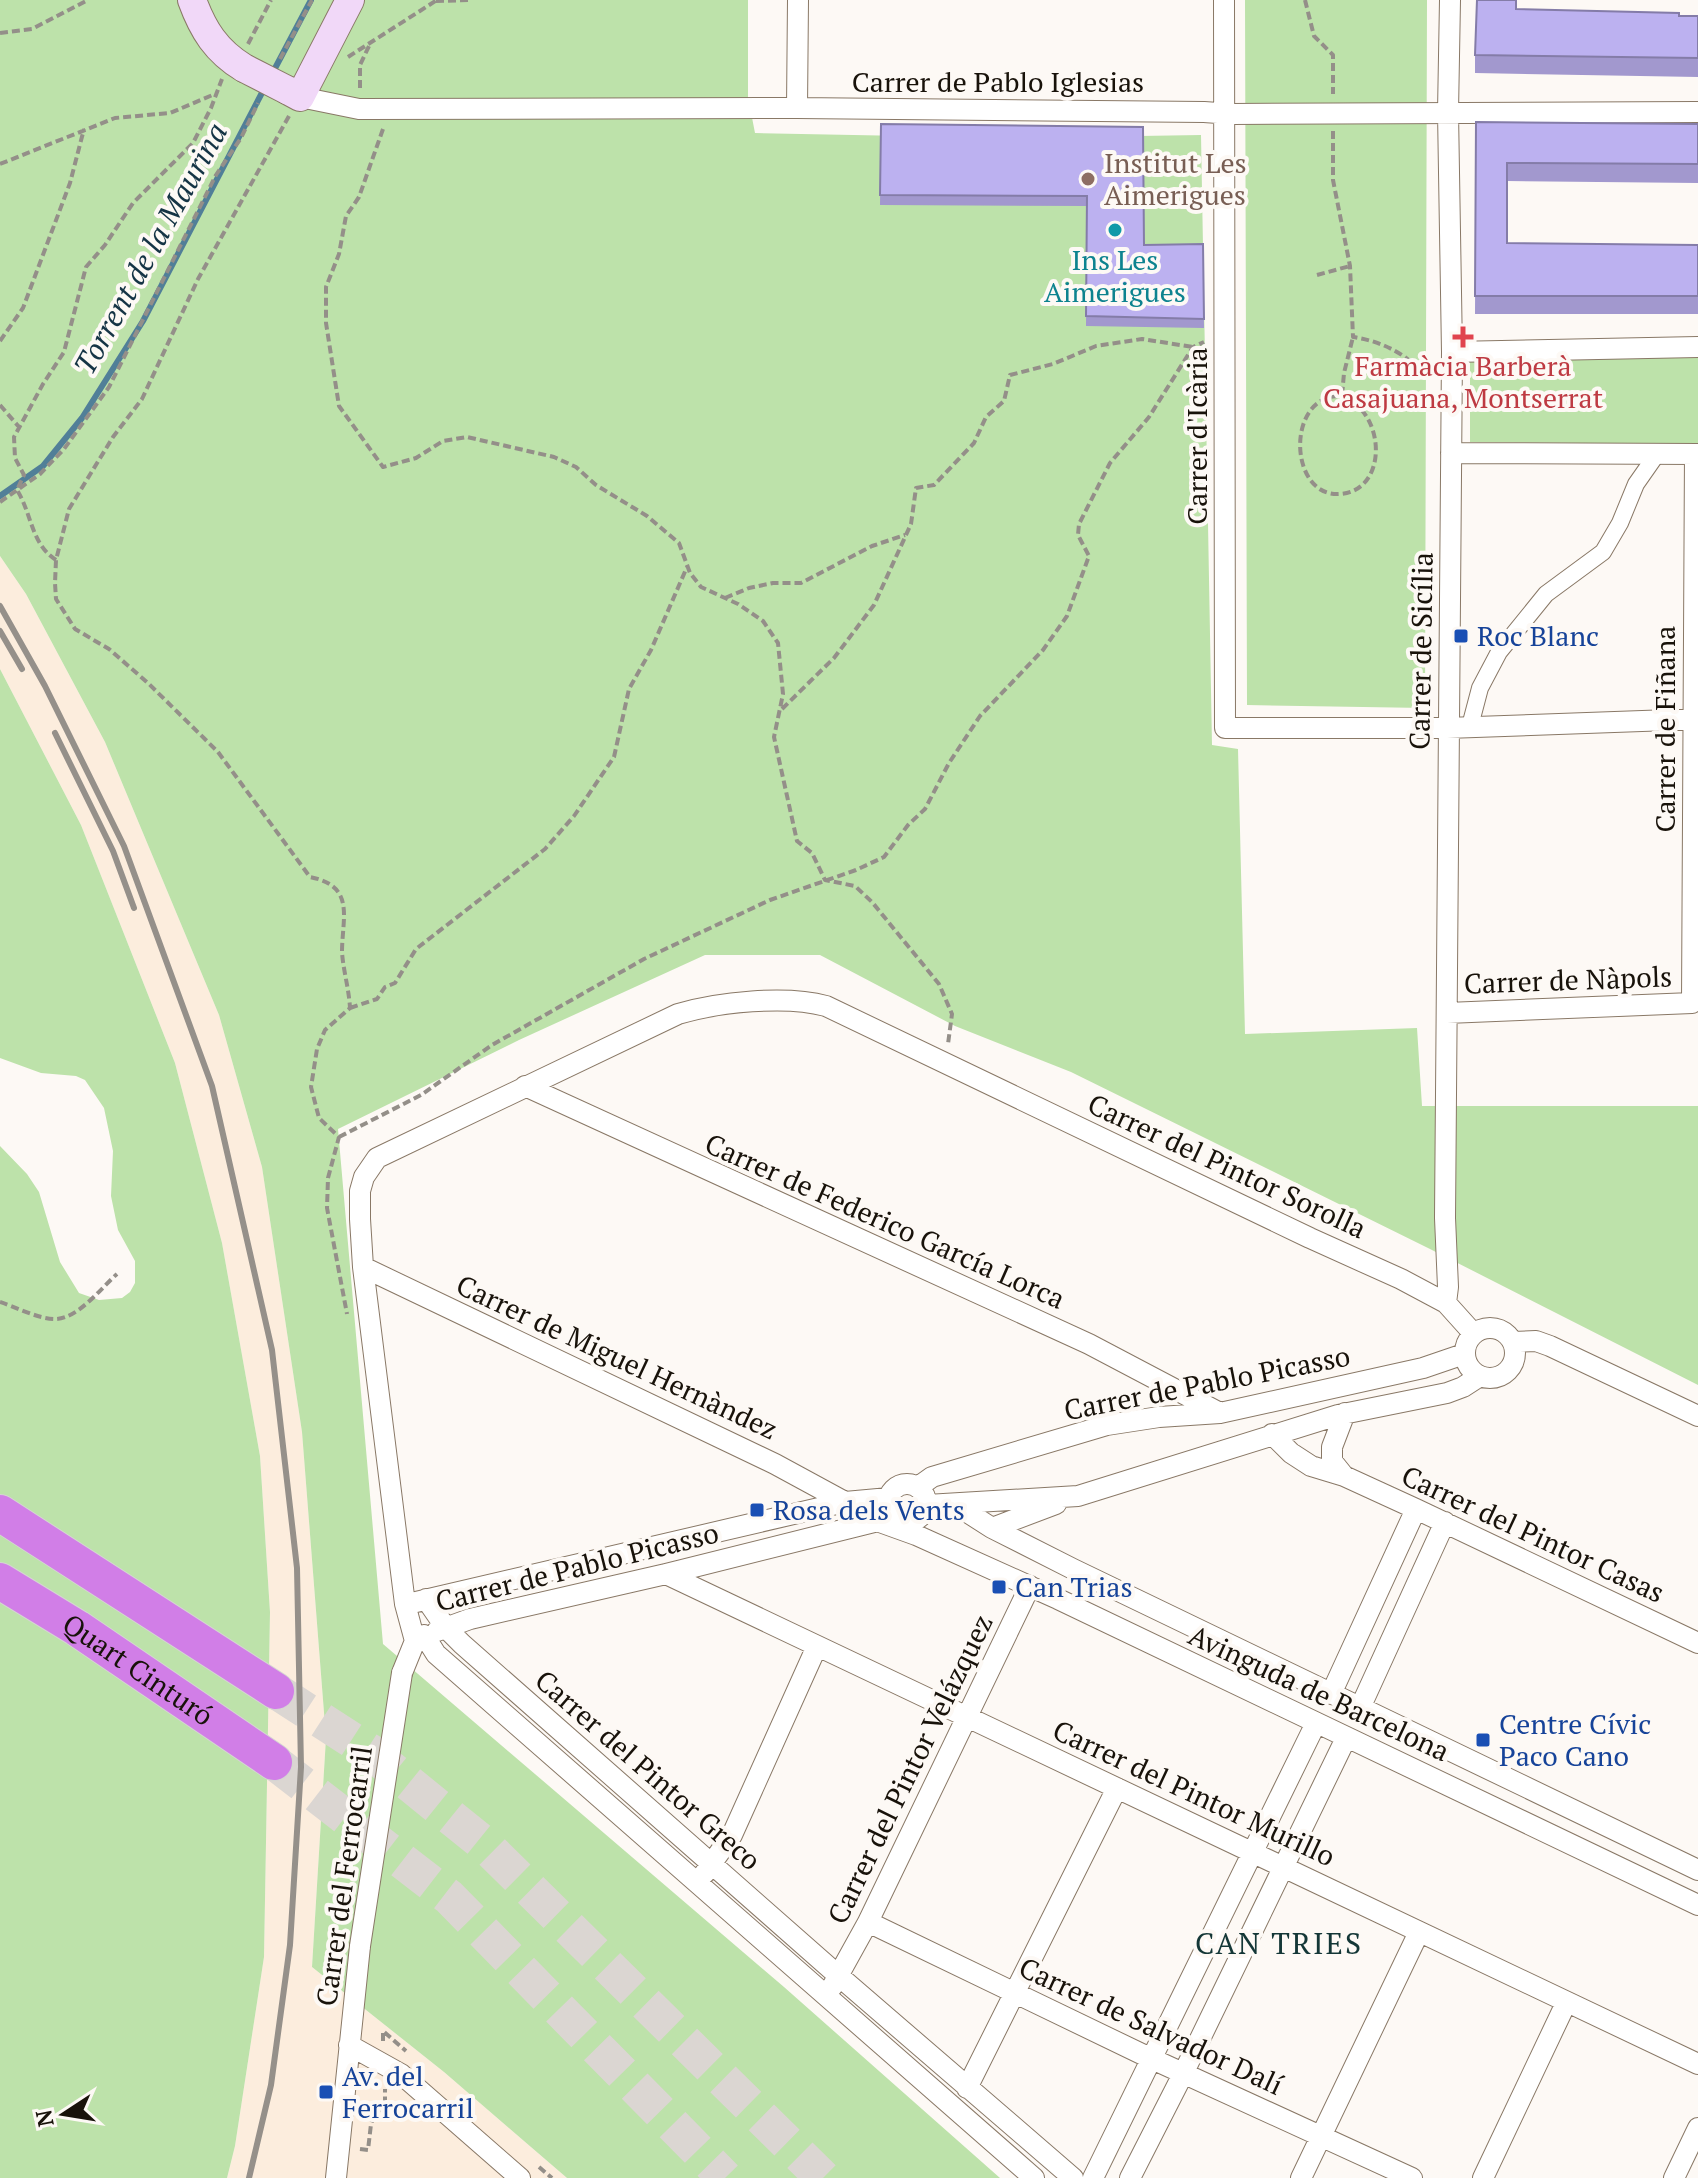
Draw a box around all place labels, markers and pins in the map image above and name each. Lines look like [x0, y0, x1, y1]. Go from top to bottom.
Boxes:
place label: Institut Les Aimerigues [1104, 144, 1247, 213]
marker: Institut Les Aimerigues [1079, 170, 1097, 188]
marker: Ins Les Aimerigues [1106, 221, 1124, 239]
place label: Ins Les Aimerigues [1044, 241, 1186, 310]
marker: Farmàcia Barberà Casajuana, Montserrat [1454, 328, 1472, 346]
place label: Farmàcia Barberà Casajuana, Montserrat [1323, 347, 1604, 416]
place label: Roc Blanc [1477, 617, 1599, 654]
marker: Roc Blanc [1452, 627, 1470, 645]
place label: Rosa dels Vents [773, 1491, 965, 1528]
marker: Rosa dels Vents [748, 1501, 766, 1519]
place label: Can Trias [1015, 1568, 1133, 1605]
marker: Can Trias [990, 1578, 1008, 1596]
place label: Centre Cívic Paco Cano [1499, 1705, 1651, 1774]
marker: Centre Cívic Paco Cano [1474, 1731, 1492, 1749]
place label: Av. del Ferrocarril [342, 2057, 474, 2126]
marker: Av. del Ferrocarril [317, 2083, 335, 2101]

